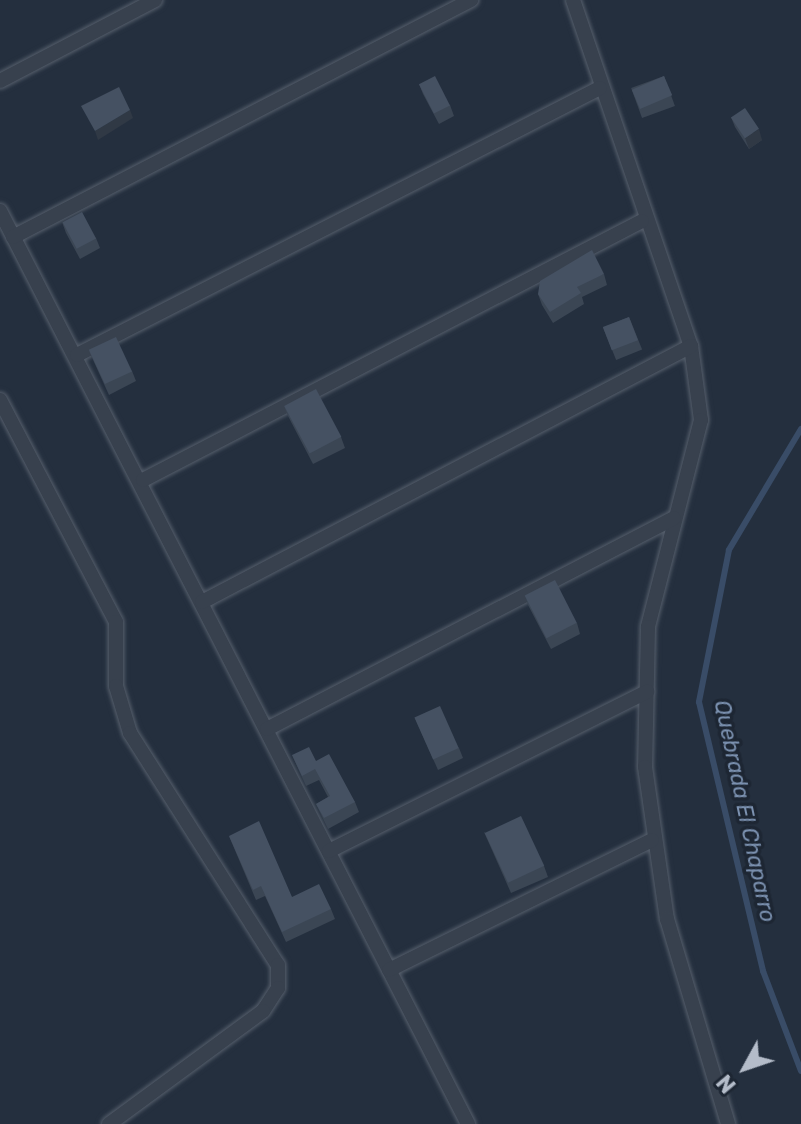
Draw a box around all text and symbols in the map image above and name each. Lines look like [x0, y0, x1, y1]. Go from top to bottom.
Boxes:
water label: Quebrada El Chaparro [709, 697, 781, 925]
north arrow [705, 1028, 785, 1108]
text: N [711, 1069, 742, 1098]

